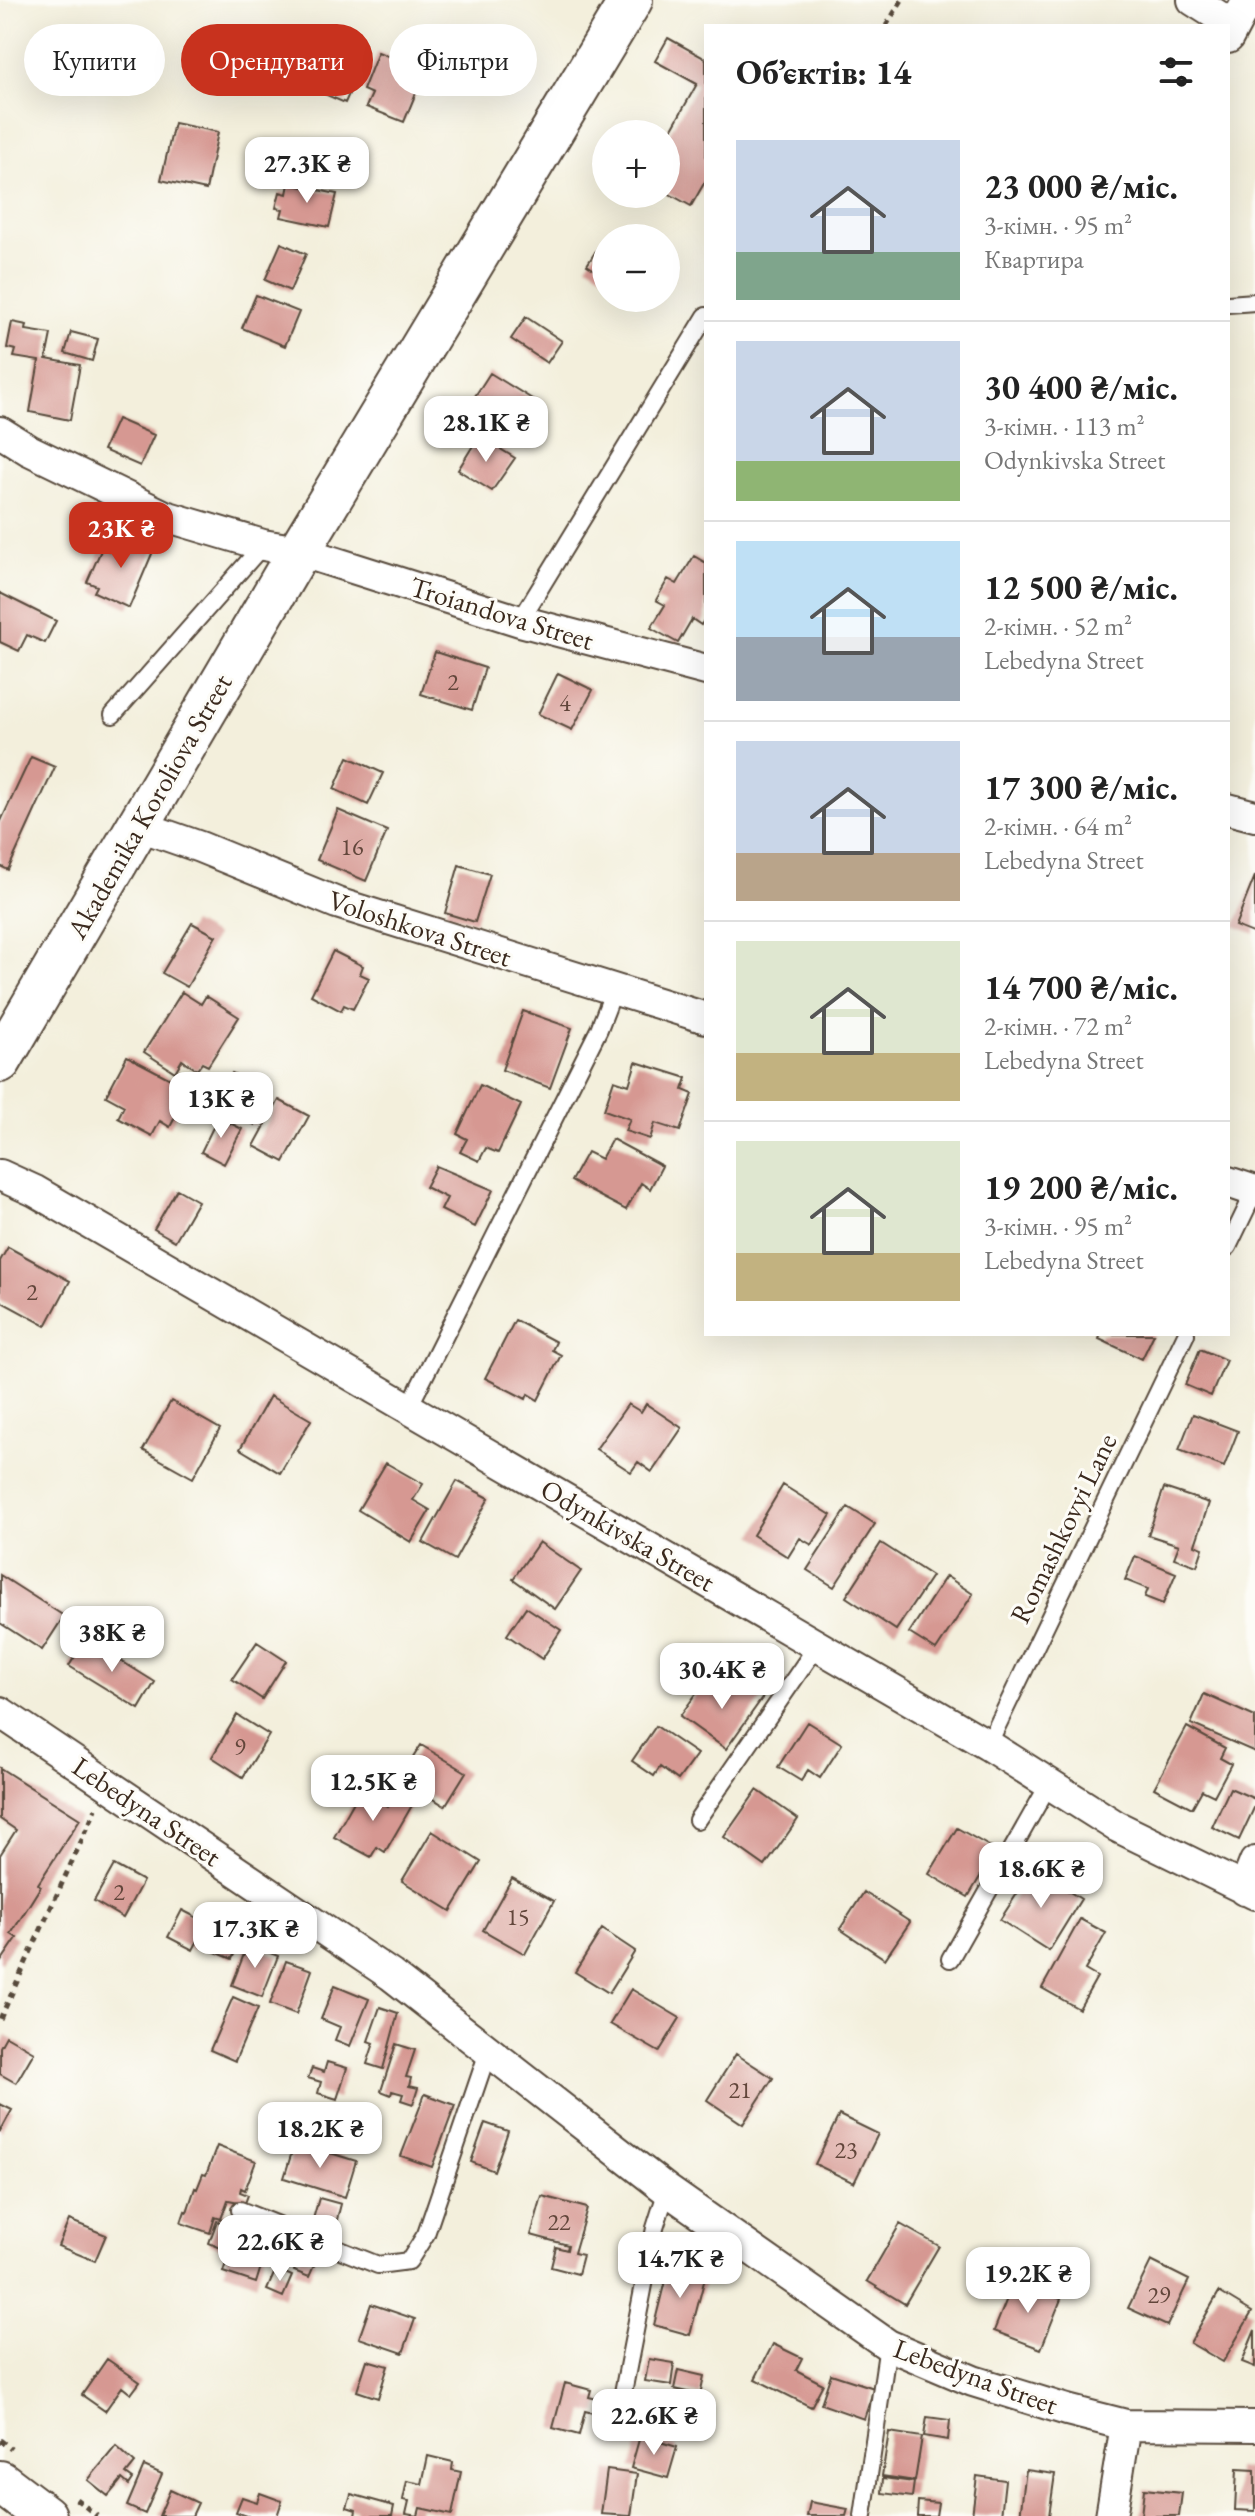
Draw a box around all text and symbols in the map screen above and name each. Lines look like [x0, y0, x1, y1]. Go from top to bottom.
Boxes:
chip: Купити [24, 24, 165, 96]
chip: Орендувати [181, 24, 373, 96]
chip: Фільтри [389, 24, 537, 96]
text: Об’єктів: 14 [736, 50, 911, 94]
icon: filters [1154, 50, 1198, 94]
map controls [592, 120, 680, 312]
button: + [592, 120, 680, 208]
pin: 27.3K ₴ [233, 137, 381, 205]
text: 27.3K ₴ [263, 146, 351, 180]
text: 23 000 ₴/міс. [984, 164, 1178, 208]
icon: home [800, 172, 896, 268]
text: 3-кімн. · 95 m² [984, 208, 1132, 242]
button: − [592, 224, 680, 312]
text: Квартира [984, 242, 1084, 276]
text: 30 400 ₴/міс. [984, 365, 1178, 409]
icon: home [800, 373, 896, 469]
pin: 28.1K ₴ [412, 396, 560, 464]
text: 28.1K ₴ [442, 405, 530, 439]
text: 3-кімн. · 113 m² [984, 409, 1144, 443]
text: Odynkivska Street [984, 443, 1165, 477]
pin: 23K ₴ [65, 502, 177, 570]
text: 23K ₴ [87, 511, 155, 545]
text: 12 500 ₴/міс. [984, 565, 1178, 609]
street label: Troiandova Street [406, 568, 598, 658]
icon: home [800, 573, 896, 669]
text: 2-кімн. · 52 m² [984, 609, 1132, 643]
text: Lebedyna Street [984, 643, 1144, 677]
house number: 2 [447, 666, 459, 697]
street label: Akademika Koroliova Street [58, 667, 240, 946]
house number: 4 [559, 687, 571, 718]
text: 17 300 ₴/міс. [984, 765, 1178, 809]
icon: home [800, 773, 896, 869]
text: 2-кімн. · 64 m² [984, 809, 1132, 843]
house number: 16 [340, 831, 364, 862]
text: Lebedyna Street [984, 843, 1144, 877]
street label: Voloshkova Street [324, 881, 516, 975]
text: 14 700 ₴/міс. [984, 965, 1178, 1009]
icon: home [800, 973, 896, 1069]
text: 2-кімн. · 72 m² [984, 1009, 1132, 1043]
text: Lebedyna Street [984, 1043, 1144, 1077]
pin: 13K ₴ [165, 1072, 277, 1140]
text: 13K ₴ [187, 1081, 255, 1115]
text: 19 200 ₴/міс. [984, 1165, 1178, 1209]
icon: home [800, 1173, 896, 1269]
text: 3-кімн. · 95 m² [984, 1209, 1132, 1243]
text: Lebedyna Street [984, 1243, 1144, 1277]
house number: 2 [26, 1276, 38, 1307]
street label: Romashkovyi Lane [1001, 1427, 1125, 1629]
street label: Odynkivska Street [534, 1471, 722, 1600]
pin: 38K ₴ [56, 1606, 168, 1674]
text: 38K ₴ [78, 1615, 146, 1649]
pin: 30.4K ₴ [648, 1643, 796, 1711]
text: 30.4K ₴ [678, 1652, 766, 1686]
house number: 9 [234, 1731, 246, 1762]
street label: Lebedyna Street [66, 1748, 228, 1874]
pin: 12.5K ₴ [299, 1755, 447, 1823]
text: 12.5K ₴ [329, 1764, 417, 1798]
pin: 18.6K ₴ [967, 1842, 1115, 1910]
text: 18.6K ₴ [997, 1851, 1085, 1885]
house number: 2 [113, 1876, 125, 1907]
house number: 15 [506, 1901, 530, 1932]
pin: 17.3K ₴ [181, 1902, 329, 1970]
text: 17.3K ₴ [211, 1911, 299, 1945]
house number: 21 [728, 2074, 752, 2105]
pin: 18.2K ₴ [246, 2102, 394, 2170]
text: 18.2K ₴ [276, 2111, 364, 2145]
house number: 23 [834, 2134, 858, 2165]
house number: 22 [547, 2206, 571, 2237]
pin: 22.6K ₴ [206, 2215, 354, 2283]
text: 22.6K ₴ [236, 2224, 324, 2258]
pin: 14.7K ₴ [606, 2232, 754, 2300]
text: 14.7K ₴ [636, 2241, 724, 2275]
pin: 19.2K ₴ [954, 2247, 1102, 2315]
text: 19.2K ₴ [984, 2256, 1072, 2290]
house number: 29 [1147, 2279, 1171, 2310]
street label: Lebedyna Street [889, 2330, 1063, 2422]
pin: 22.6K ₴ [580, 2389, 728, 2457]
text: 22.6K ₴ [610, 2398, 698, 2432]

